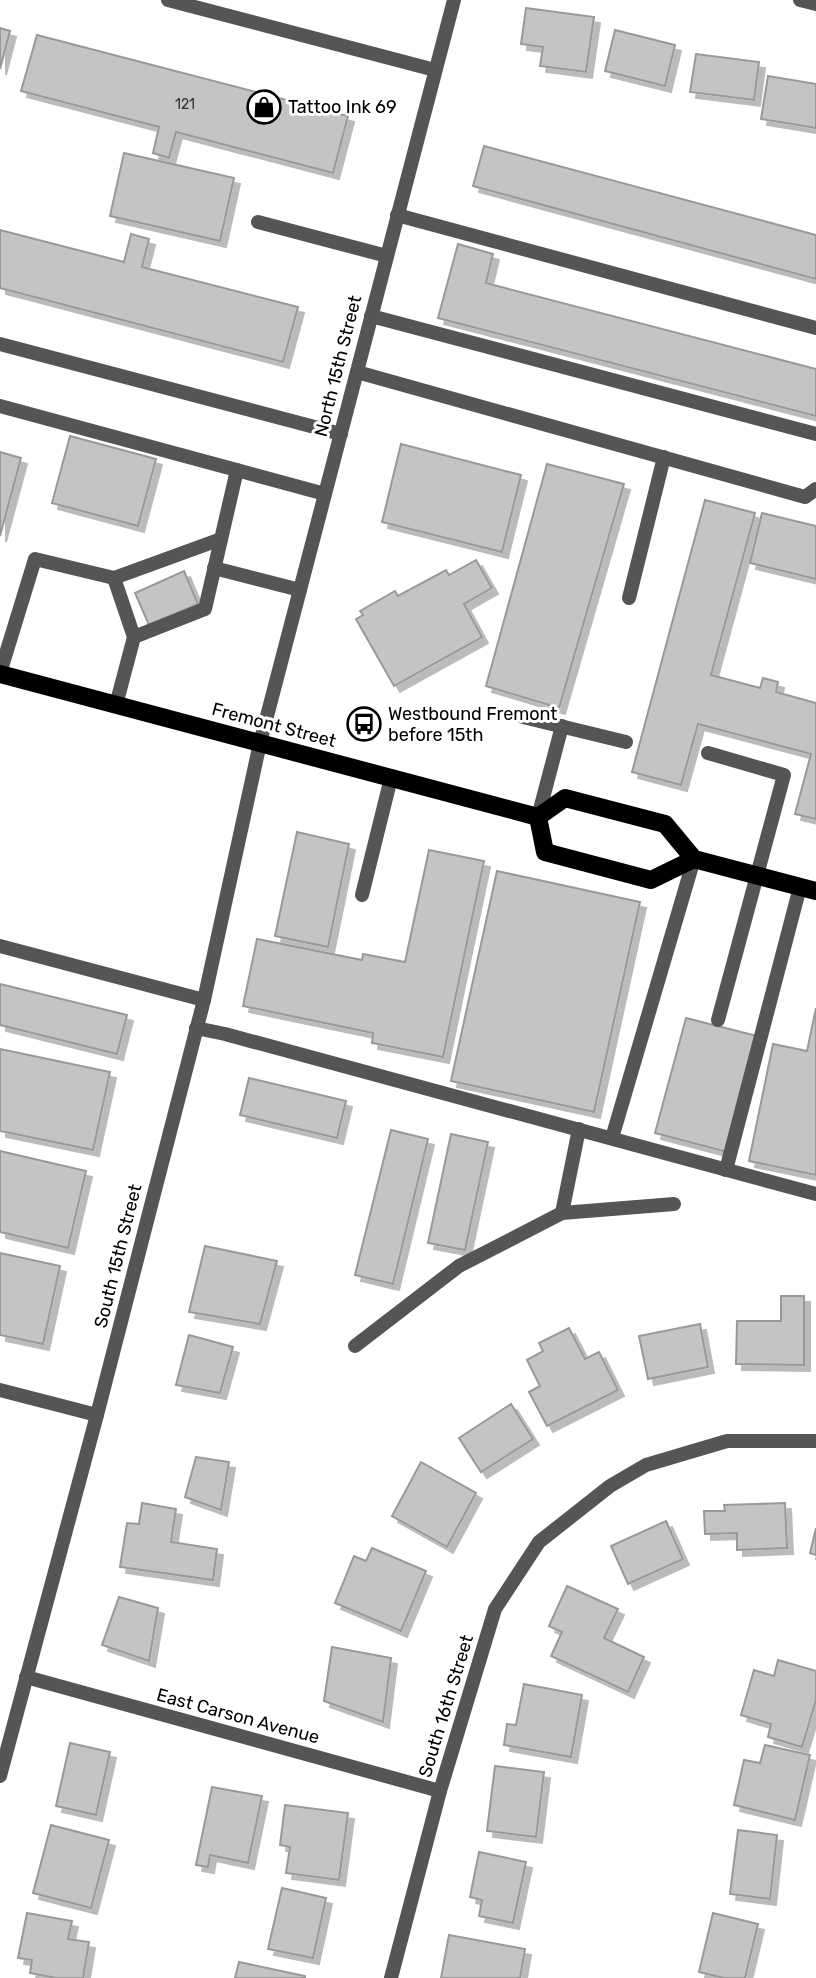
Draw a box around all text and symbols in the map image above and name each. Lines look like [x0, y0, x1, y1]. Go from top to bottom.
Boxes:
shop icon: Tattoo Ink 69 [245, 88, 283, 126]
house number: 121 [175, 96, 195, 113]
place label: Tattoo Ink 69 [288, 96, 397, 118]
street label: North 15th Street [310, 293, 366, 439]
street label: Fremont Street [210, 698, 338, 752]
place label: Westbound Fremont before 15th [388, 703, 557, 746]
bus stop icon: Westbound Fremont before 15th [345, 705, 383, 743]
street label: South 15th Street [89, 1182, 147, 1330]
street label: South 16th Street [414, 1632, 478, 1780]
street label: East Carson Avenue [154, 1684, 322, 1748]

